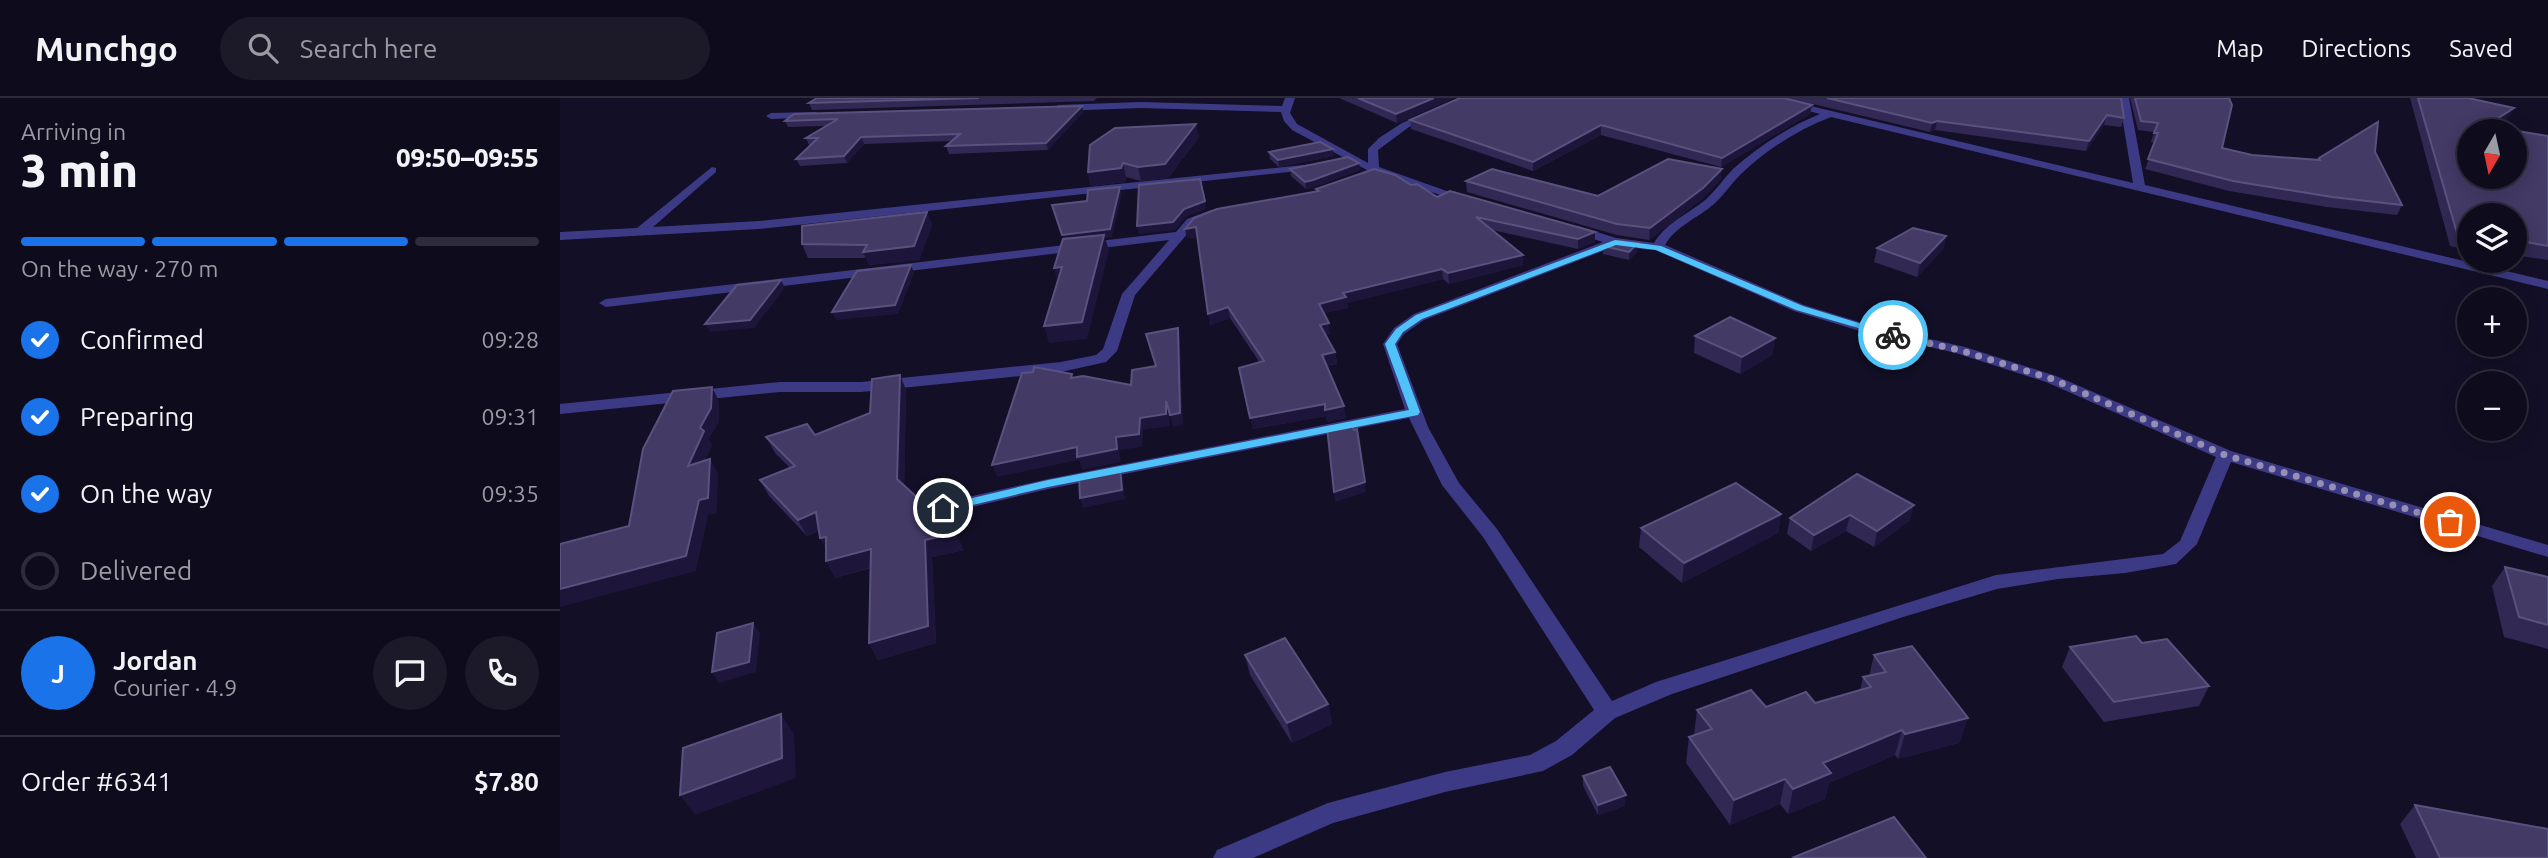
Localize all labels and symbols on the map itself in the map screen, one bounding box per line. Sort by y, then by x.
north arrow [2457,119,2527,189]
courier [1858,300,1928,370]
pin [913,478,973,538]
pin [2420,492,2480,552]

